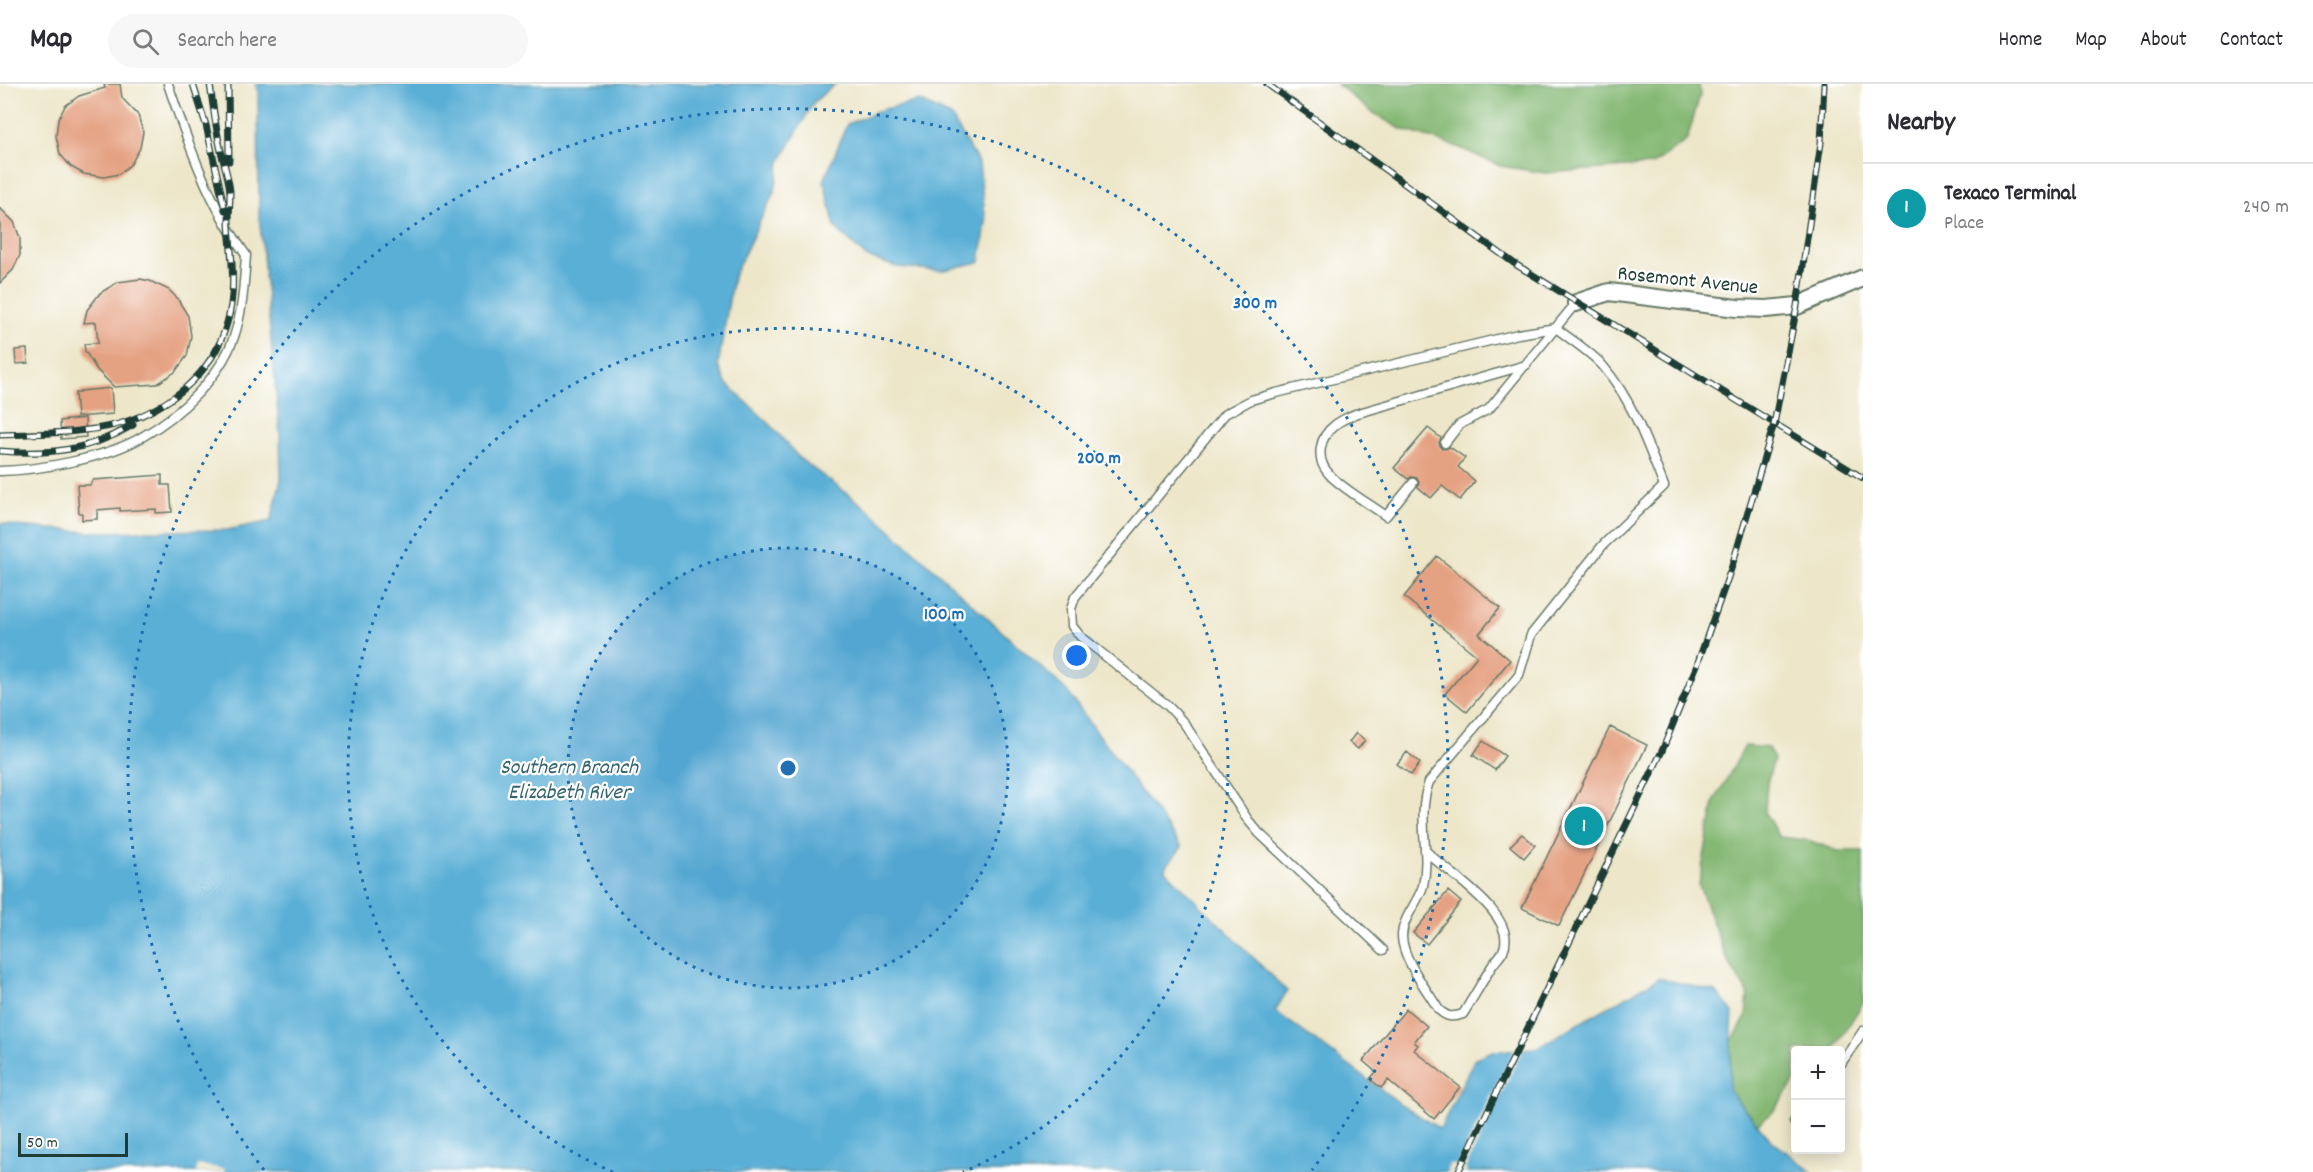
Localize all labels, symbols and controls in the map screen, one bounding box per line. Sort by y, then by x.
search box [108,14,528,68]
text: Map [30,21,72,61]
icon: search [129,25,162,58]
text: Search here [177,26,277,57]
text: Home [1998,26,2042,56]
text: Map [2075,26,2107,56]
text: About [2140,26,2187,56]
text: Contact [2220,26,2283,56]
text: Nearby [1887,105,1955,142]
text: Texaco Terminal [1944,179,2076,210]
text: 1 [1904,194,1909,222]
text: 240 m [2243,194,2289,222]
text: Place [1944,210,1984,238]
street label: Rosemont Avenue [1616,260,1759,304]
text: 300 m [1233,292,1277,317]
text: 200 m [1077,447,1121,472]
text: 100 m [924,603,964,628]
your location [1062,641,1091,670]
water label: Southern Branch Elizabeth River [500,753,639,809]
centre of rings [778,758,798,778]
pin: 1 [1564,804,1604,848]
map controls [1791,1046,1845,1154]
button: + [1791,1046,1845,1100]
button: − [1791,1100,1845,1154]
scale bar [18,1130,128,1158]
text: 50 m [27,1132,58,1155]

